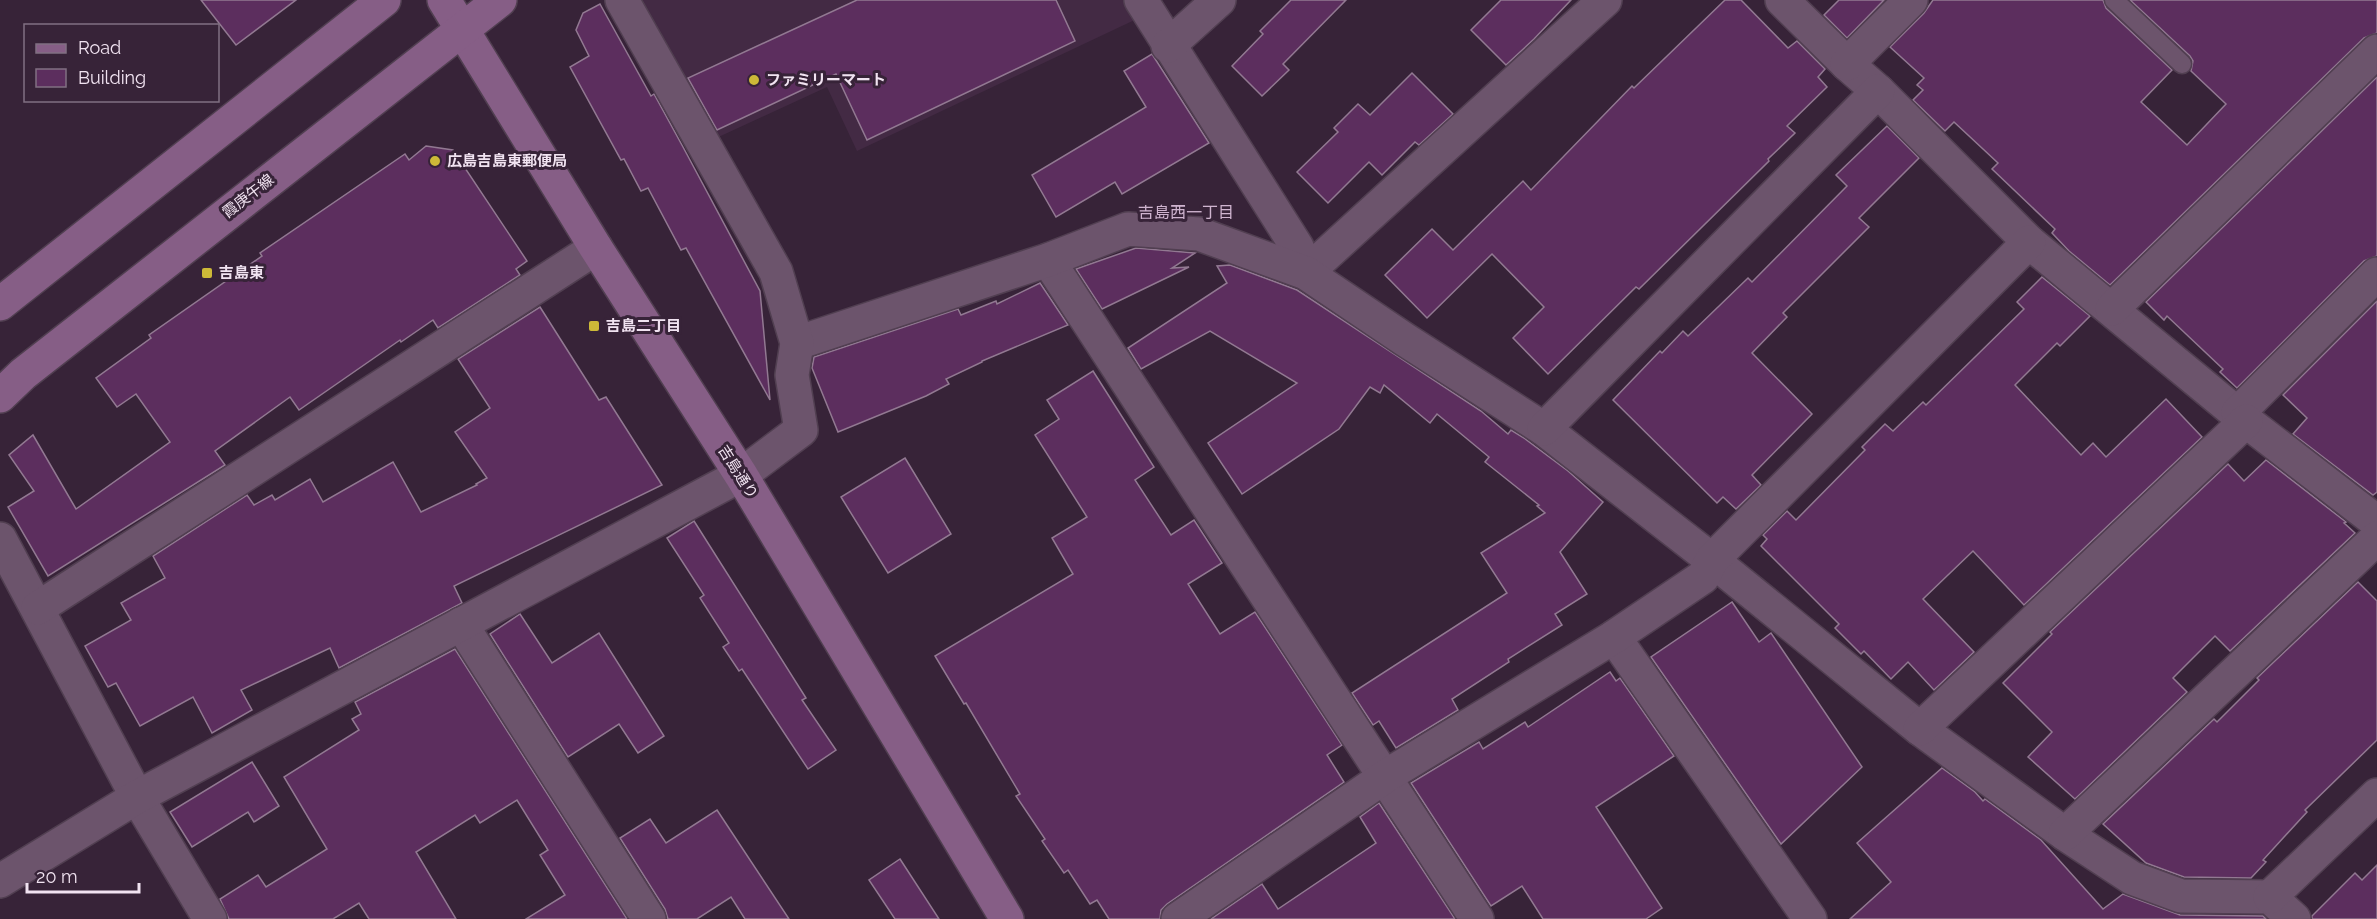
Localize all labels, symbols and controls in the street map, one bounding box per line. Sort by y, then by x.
legend [24,24,219,102]
text: Road [78,37,121,58]
text: Building [78,67,146,88]
place label: ファミリーマート [766,71,886,89]
marker: ファミリーマート [747,73,761,87]
place label: 広島吉島東郵便局 [447,152,567,170]
marker: 広島吉島東郵便局 [428,154,442,168]
street label: 霞庚午線 [219,170,277,222]
district label: 吉島西一丁目 [1138,203,1234,222]
place label: 吉島東 [219,264,264,282]
marker: 吉島東 [200,266,214,280]
place label: 吉島二丁目 [606,317,681,335]
marker: 吉島二丁目 [587,319,601,333]
street label: 吉島通り [714,442,762,502]
scale bar [27,856,140,894]
text: 20 m [36,866,78,887]

